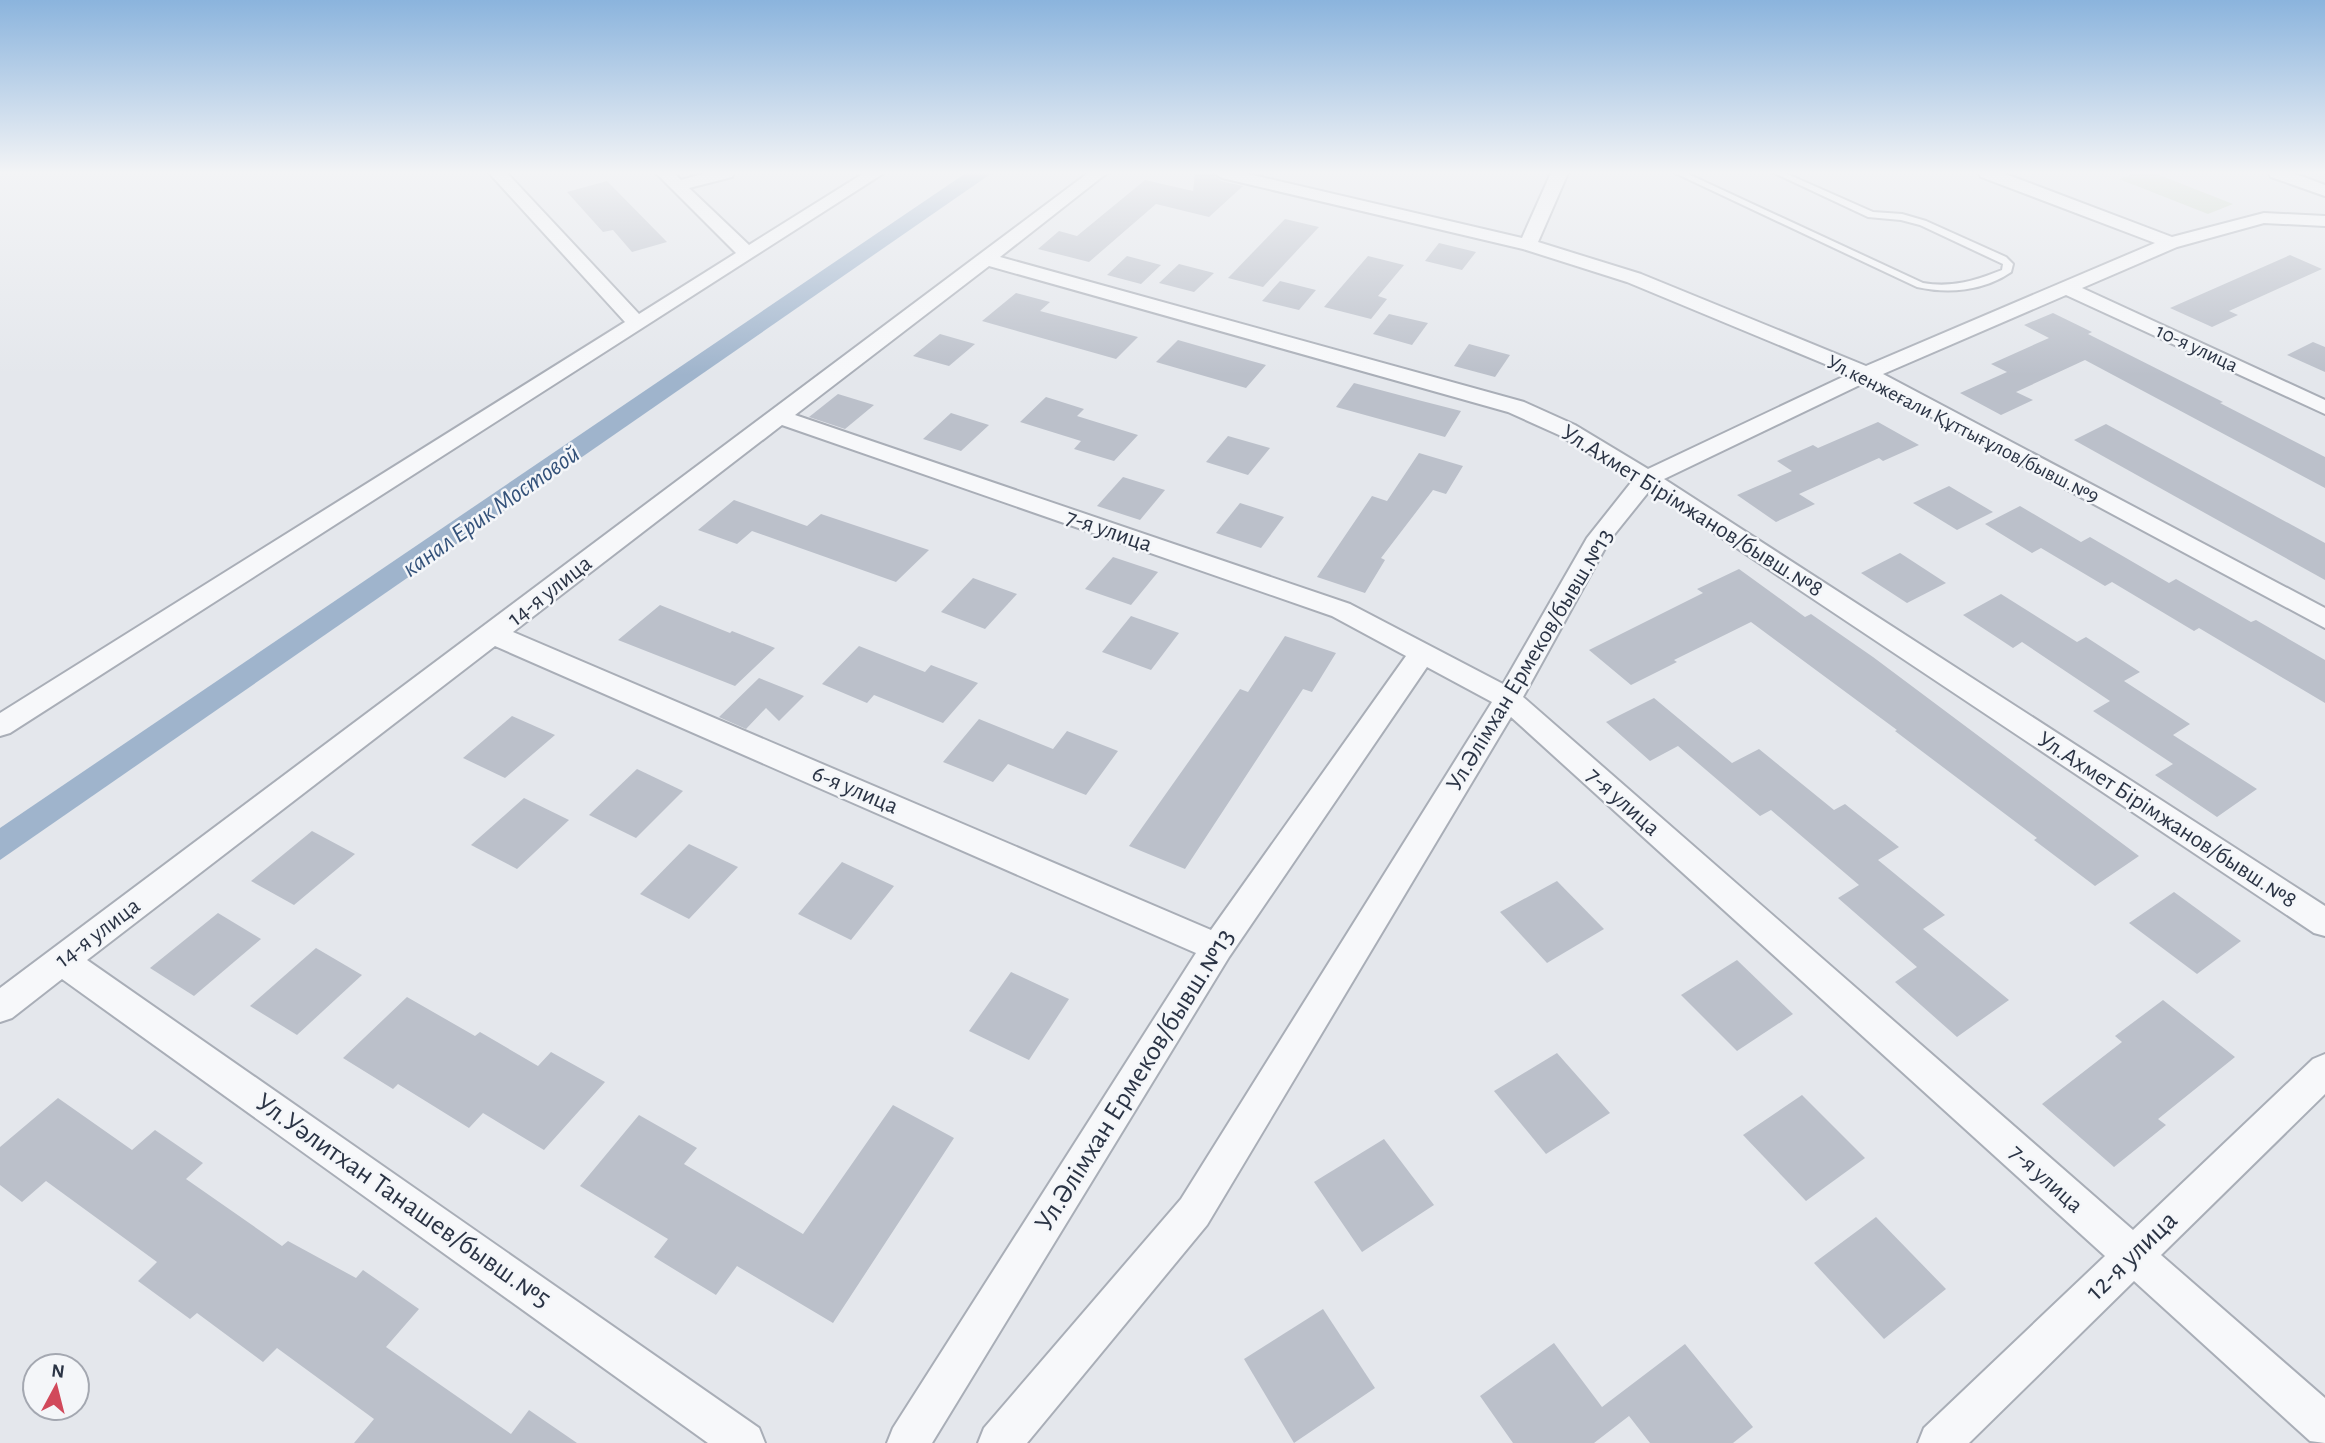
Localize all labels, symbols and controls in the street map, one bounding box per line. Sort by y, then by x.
street label: 10-я улица [2153,320,2242,376]
street label: Ул.кенжеғали Құттығұлов/бывш.№9 [1823,351,2103,507]
street label: Ул.Ахмет Бірімжанов/бывш.№8 [1557,420,1827,602]
water label: канал Ерик Мостовой [398,440,584,582]
street label: 7-я улица [1063,505,1155,557]
street label: Ул.Әлімхан Ермеков/бывш.№13 [1442,525,1618,795]
street label: 14-я улица [504,551,597,631]
street label: Ул.Ахмет Бірімжанов/бывш.№8 [2033,727,2301,913]
street label: 6-я улица [809,761,901,819]
street label: 7-я улица [1582,763,1664,841]
street label: 14-я улица [51,894,145,972]
street label: Ул.Әлімхан Ермеков/бывш.№13 [1030,924,1240,1236]
street label: Ул.Уәлитхан Танашев/бывш.№5 [250,1088,556,1314]
street label: 7-я улица [2005,1140,2087,1218]
street label: 12-я улица [2081,1206,2183,1306]
north arrow [21,1352,91,1422]
text: N [50,1361,66,1382]

